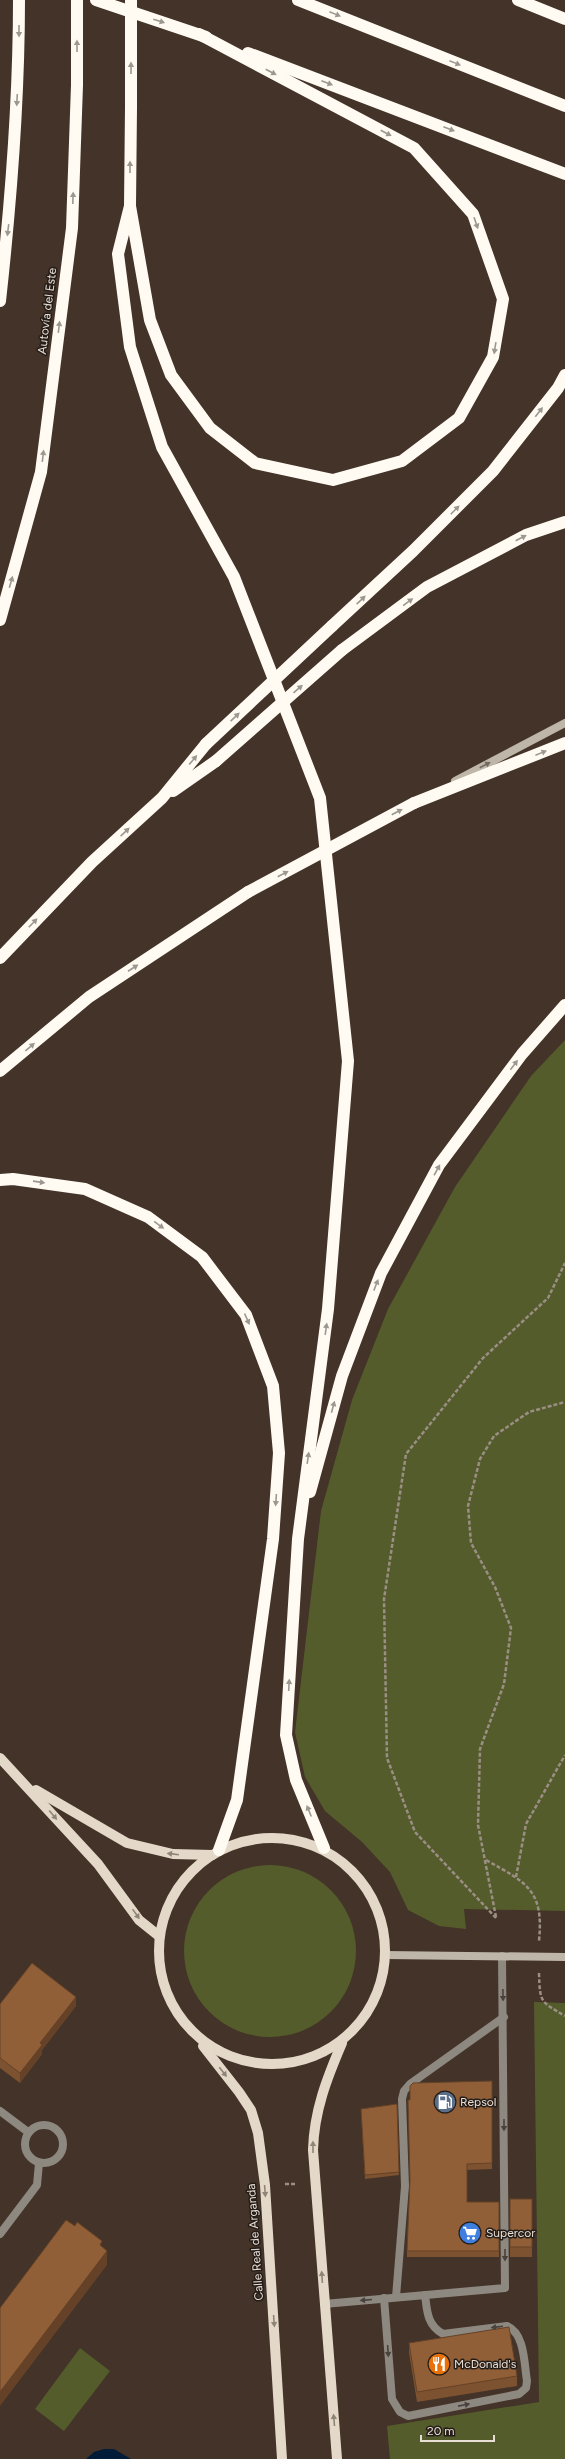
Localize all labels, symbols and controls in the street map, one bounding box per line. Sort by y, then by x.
one-way arrow [329,12,341,18]
one-way arrow [154,18,166,24]
one-way arrow [16,25,22,38]
one-way arrow [74,39,80,52]
one-way arrow [450,60,462,66]
one-way arrow [128,61,134,74]
one-way arrow [265,69,277,76]
one-way arrow [322,81,334,87]
one-way arrow [13,94,20,106]
one-way arrow [443,127,455,133]
one-way arrow [380,130,392,136]
one-way arrow [127,161,134,173]
one-way arrow [70,191,76,204]
one-way arrow [473,218,479,230]
one-way arrow [5,224,11,236]
street label: Autovía del Este [35,266,59,355]
one-way arrow [56,321,63,333]
one-way arrow [492,342,498,354]
one-way arrow [535,406,544,417]
one-way arrow [40,450,46,462]
one-way arrow [450,505,459,515]
one-way arrow [515,535,527,542]
one-way arrow [8,576,14,588]
one-way arrow [356,595,366,605]
one-way arrow [402,598,413,606]
one-way arrow [293,684,303,693]
one-way arrow [230,713,240,722]
one-way arrow [535,749,547,755]
one-way arrow [188,755,197,766]
one-way arrow [479,762,491,769]
one-way arrow [391,809,403,816]
one-way arrow [120,827,131,836]
one-way arrow [277,871,289,877]
one-way arrow [28,918,38,928]
one-way arrow [128,964,139,972]
one-way arrow [25,1042,35,1051]
one-way arrow [509,1060,517,1070]
one-way arrow [433,1164,440,1176]
one-way arrow [33,1179,45,1185]
one-way arrow [154,1221,165,1229]
one-way arrow [374,1278,380,1290]
one-way arrow [244,1313,250,1325]
one-way arrow [322,1323,329,1335]
one-way arrow [330,1401,336,1413]
one-way arrow [305,1452,312,1464]
one-way arrow [272,1494,279,1506]
one-way arrow [286,1679,293,1691]
one-way arrow [306,1806,312,1817]
one-way arrow [48,1809,57,1820]
one-way arrow [167,1851,179,1857]
one-way arrow [132,1909,140,1920]
one-way arrow [500,1989,506,2002]
one-way arrow [219,2066,228,2077]
fuel station icon: Repsol [432,2089,458,2115]
place label: Repsol [460,2095,496,2109]
one-way arrow [501,2119,507,2132]
one-way arrow [310,2140,316,2153]
street label: Calle Real de Arganda [244,2183,266,2301]
one-way arrow [262,2185,269,2197]
supermarket icon: Supercor [457,2220,483,2246]
place label: Supercor [486,2226,535,2240]
one-way arrow [502,2249,508,2262]
one-way arrow [319,2271,326,2283]
one-way arrow [360,2297,372,2303]
one-way arrow [270,2315,277,2327]
one-way arrow [491,2324,503,2331]
one-way arrow [384,2345,391,2357]
restaurant icon: McDonald's [426,2351,452,2377]
place label: McDonald's [454,2357,517,2371]
one-way arrow [458,2401,471,2407]
one-way arrow [330,2414,337,2426]
scale bar [421,2417,494,2443]
text: 20 m [427,2424,455,2438]

